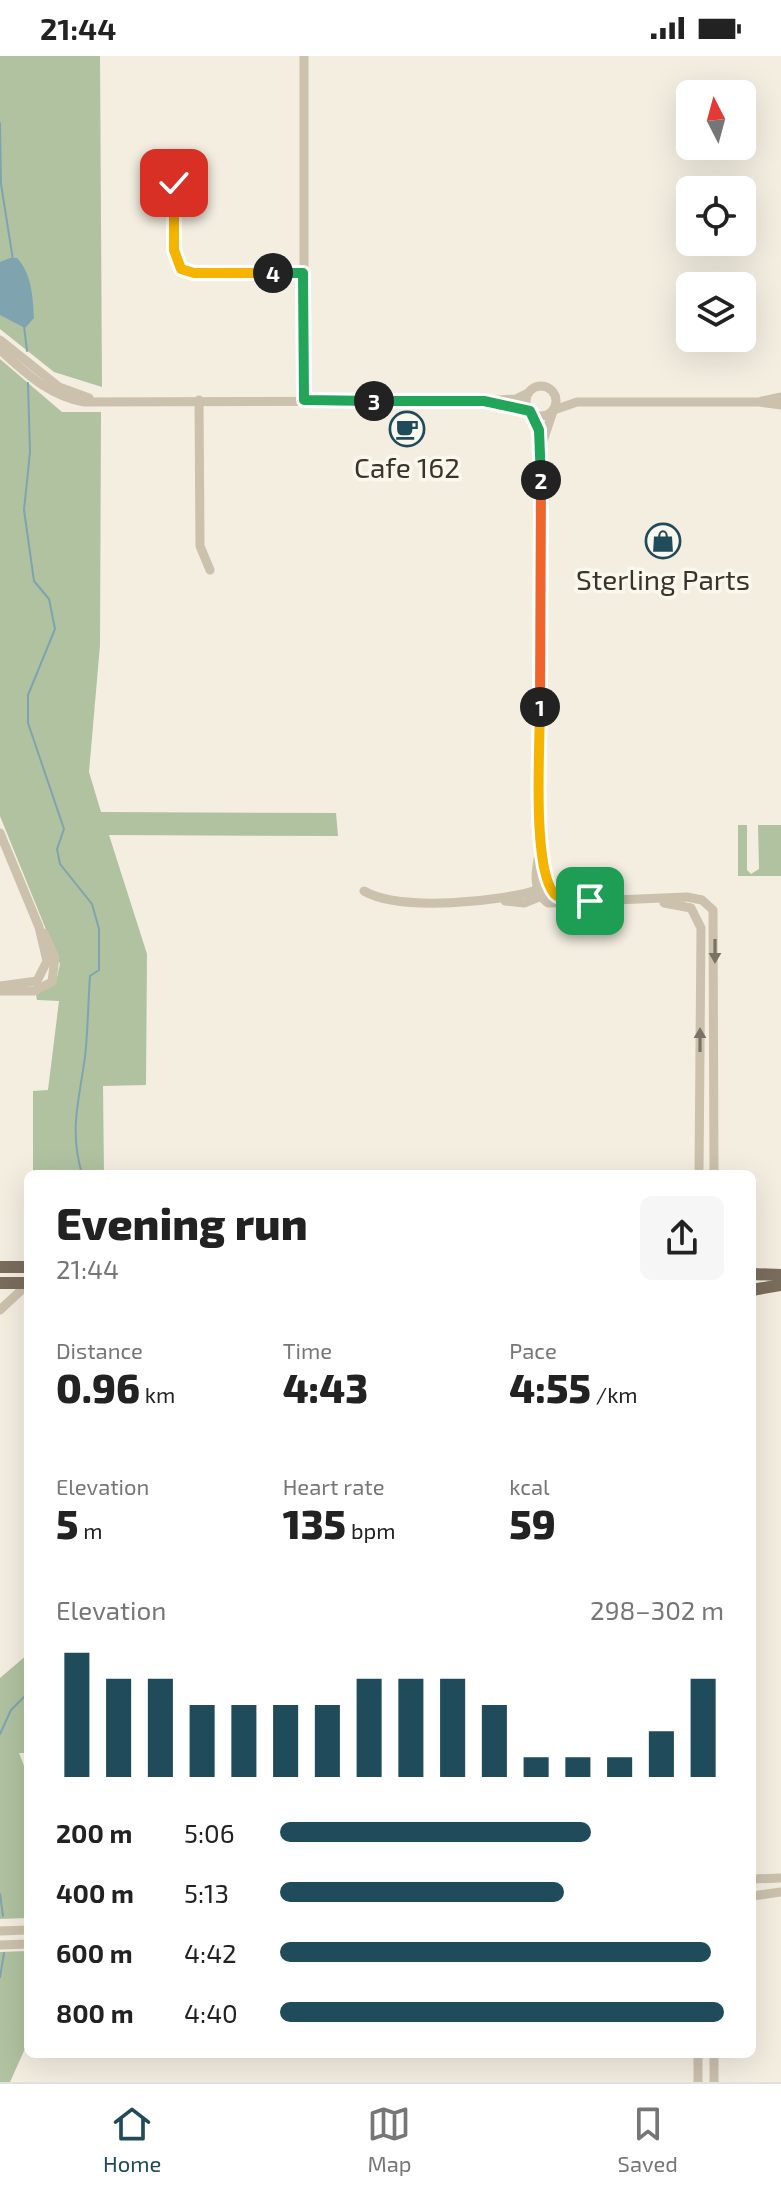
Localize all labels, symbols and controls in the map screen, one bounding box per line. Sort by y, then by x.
text: 21:44 [40,10,116,46]
north arrow [676,80,756,160]
map controls [676,80,756,352]
pin [140,149,208,217]
icon: check [152,161,196,205]
button: locate [676,176,756,256]
pin: 4 [253,253,293,293]
text: 4 [266,260,280,286]
button: layers [676,272,756,352]
pin: 3 [354,381,394,421]
text: 3 [368,388,380,414]
cafe icon: Cafe 162 [388,410,426,448]
place label: Cafe 162 [354,450,460,484]
pin: 2 [521,460,561,500]
text: 2 [535,467,547,493]
shop icon: Sterling Parts [644,522,682,560]
place label: Sterling Parts [576,562,750,596]
pin: 1 [520,687,560,727]
text: 1 [535,694,545,720]
pin [556,867,624,935]
icon: arrive [568,879,612,923]
one-way arrow [709,939,721,964]
one-way arrow [694,1027,706,1052]
text: Evening run [56,1196,308,1249]
button: share [640,1196,724,1280]
text: 21:44 [56,1253,119,1284]
text: Distance [56,1337,143,1363]
text: Time [283,1337,332,1363]
text: Pace [509,1337,557,1363]
text: 0.96 [56,1363,140,1411]
text: 4:43 [283,1363,368,1411]
text: 4:55 [509,1363,591,1411]
text: km [140,1381,175,1407]
text: /km [591,1381,638,1407]
text: Elevation [56,1473,149,1499]
text: Heart rate [283,1473,384,1499]
text: kcal [509,1473,550,1499]
text: 5 [56,1499,78,1547]
text: 135 [283,1499,346,1547]
text: 59 [509,1499,556,1547]
text: m [78,1517,103,1543]
text: bpm [346,1517,396,1543]
text: Elevation [56,1594,166,1625]
text: 298–302 m [590,1594,724,1625]
text: 200 m [56,1817,132,1848]
text: 5:06 [184,1817,235,1848]
text: 400 m [56,1877,134,1908]
text: 5:13 [184,1877,229,1908]
text: 600 m [56,1937,133,1968]
text: 4:42 [184,1937,237,1968]
text: 800 m [56,1997,134,2028]
text: 4:40 [184,1997,238,2028]
tab: Home [103,2102,161,2176]
tab: Map [367,2102,412,2176]
tab: Saved [618,2102,678,2176]

